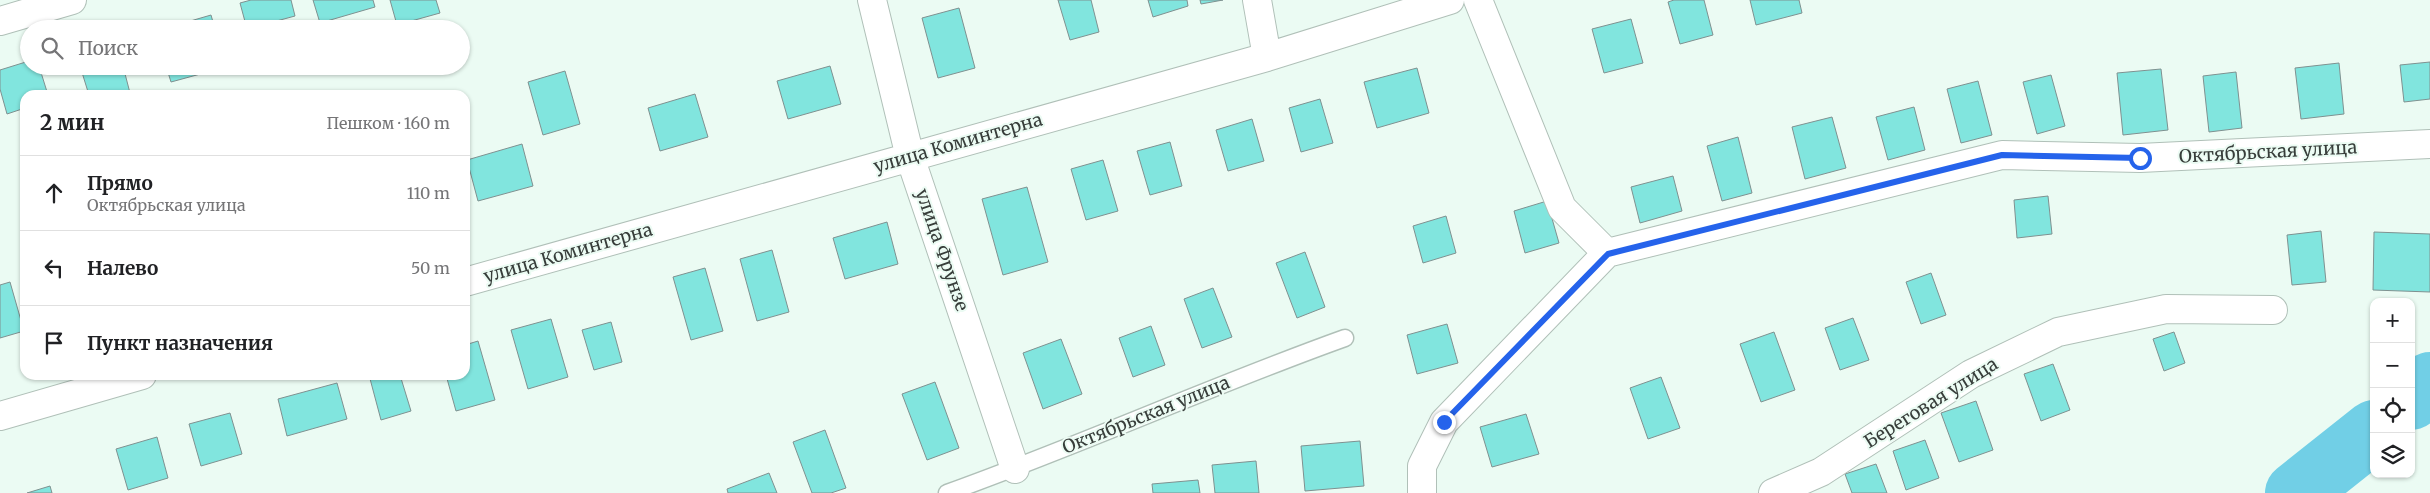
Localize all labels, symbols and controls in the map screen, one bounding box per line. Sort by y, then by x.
search box [20,20,470,75]
icon: search [38,34,66,62]
text: Поиск [78,36,138,60]
street label: улица Коминтерна [871,107,1045,178]
text: 2 мин [40,109,104,136]
text: Пешком · 160 m [327,113,450,133]
street label: Октябрьская улица [2178,135,2358,168]
route start [2129,147,2152,170]
text: Прямо [87,171,153,195]
icon: ahead [40,179,68,207]
text: 110 m [407,183,450,203]
street label: улица Фрунзе [911,186,974,314]
text: Октябрьская улица [87,195,246,215]
street label: улица Коминтерна [481,217,655,288]
icon: left [40,254,68,282]
text: Налево [87,256,158,280]
text: 50 m [411,258,450,278]
map controls [2370,298,2415,478]
button: + [2370,298,2415,343]
icon: arrive [40,329,68,357]
text: Пункт назначения [87,331,273,355]
button: − [2370,343,2415,388]
street label: Береговая улица [1860,352,2002,453]
street label: Октябрьская улица [1059,370,1233,459]
button: locate [2370,388,2415,433]
route end [1433,411,1456,434]
button: layers [2370,433,2415,478]

